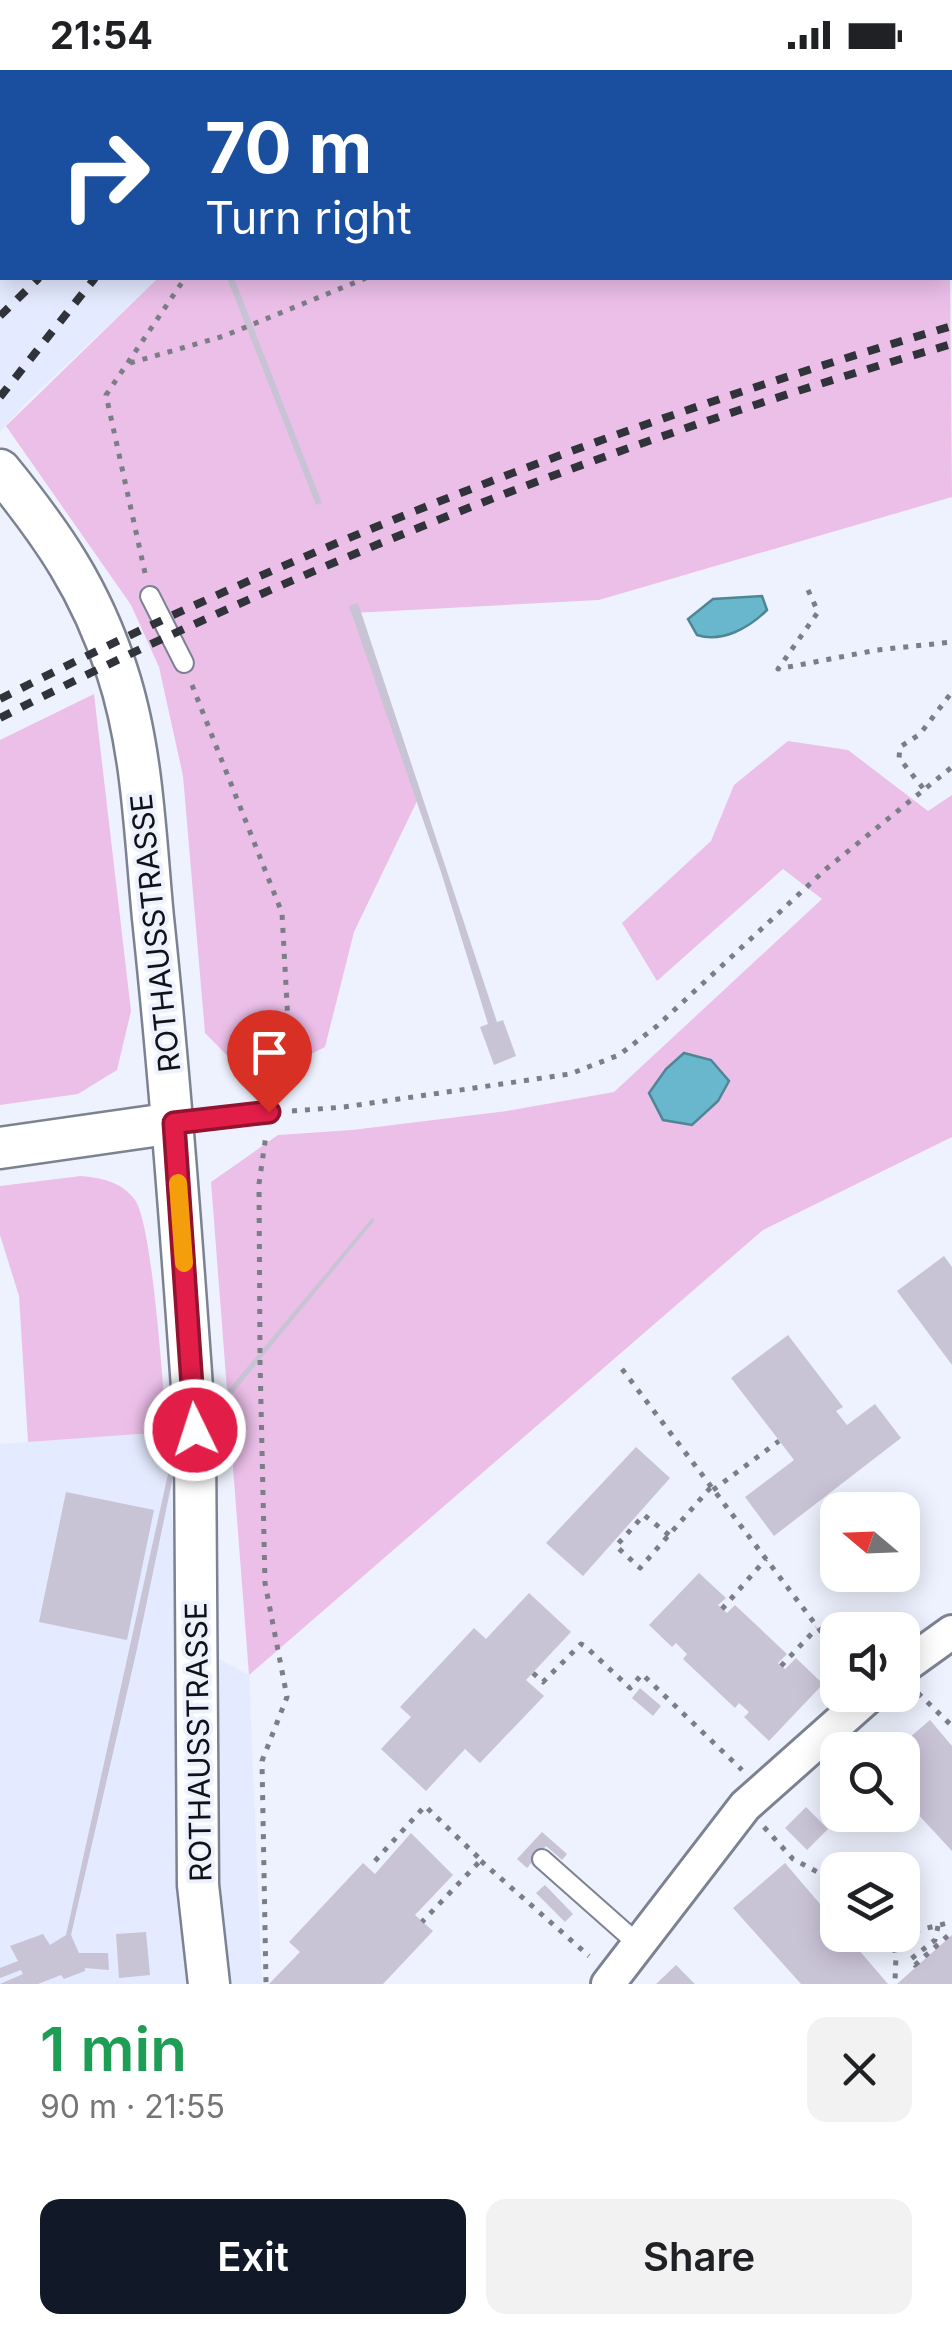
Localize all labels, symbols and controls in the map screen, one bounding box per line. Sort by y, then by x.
text: 21:54 [50,12,153,58]
text: 70 m [205,105,372,190]
icon: right [40,110,170,240]
text: Turn right [205,190,412,245]
street label: ROTHAUSSTRASSE [122,792,188,1074]
pin [227,1010,312,1113]
icon: arrive [242,1025,297,1080]
position arrow [143,1378,247,1482]
north arrow [820,1492,920,1592]
map controls [820,1492,920,1952]
street label: ROTHAUSSTRASSE [178,1602,218,1882]
button: sound [820,1612,920,1712]
button: search [820,1732,920,1832]
button: layers [820,1852,920,1952]
text: 1 min [40,2013,187,2085]
button: close [807,2017,912,2122]
text: 90 m · 21:55 [40,2087,225,2126]
button: Exit [40,2199,466,2314]
button: Share [486,2199,912,2314]

